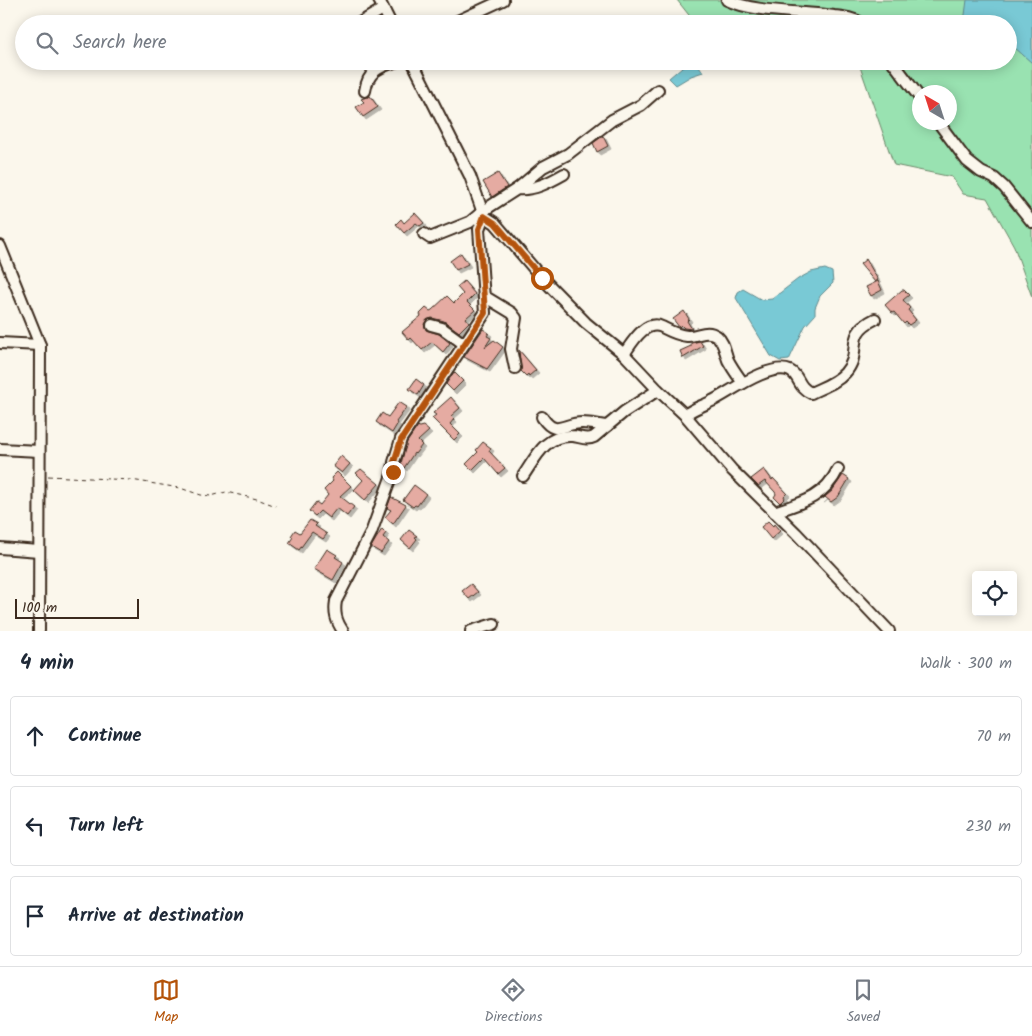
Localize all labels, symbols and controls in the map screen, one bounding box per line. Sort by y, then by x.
search box [15,15,1017,70]
text: Search here [73,28,167,58]
icon: search [33,29,61,57]
north arrow [912,85,957,130]
route start [531,267,554,290]
route end [382,461,405,484]
map controls [972,571,1017,616]
button: locate [972,571,1017,616]
scale bar [15,596,139,619]
text: 100 m [22,597,57,619]
text: 4 min [20,647,74,680]
text: Walk · 300 m [920,651,1012,676]
text: Continue [68,721,141,751]
icon: ahead [21,722,49,750]
text: 70 m [976,724,1011,749]
text: Turn left [68,811,143,841]
icon: left [21,812,49,840]
text: 230 m [965,814,1011,839]
text: Arrive at destination [68,901,244,931]
icon: arrive [21,902,49,930]
tab: Map [152,976,180,1028]
tab: Directions [484,976,542,1028]
tab: Saved [847,976,880,1028]

